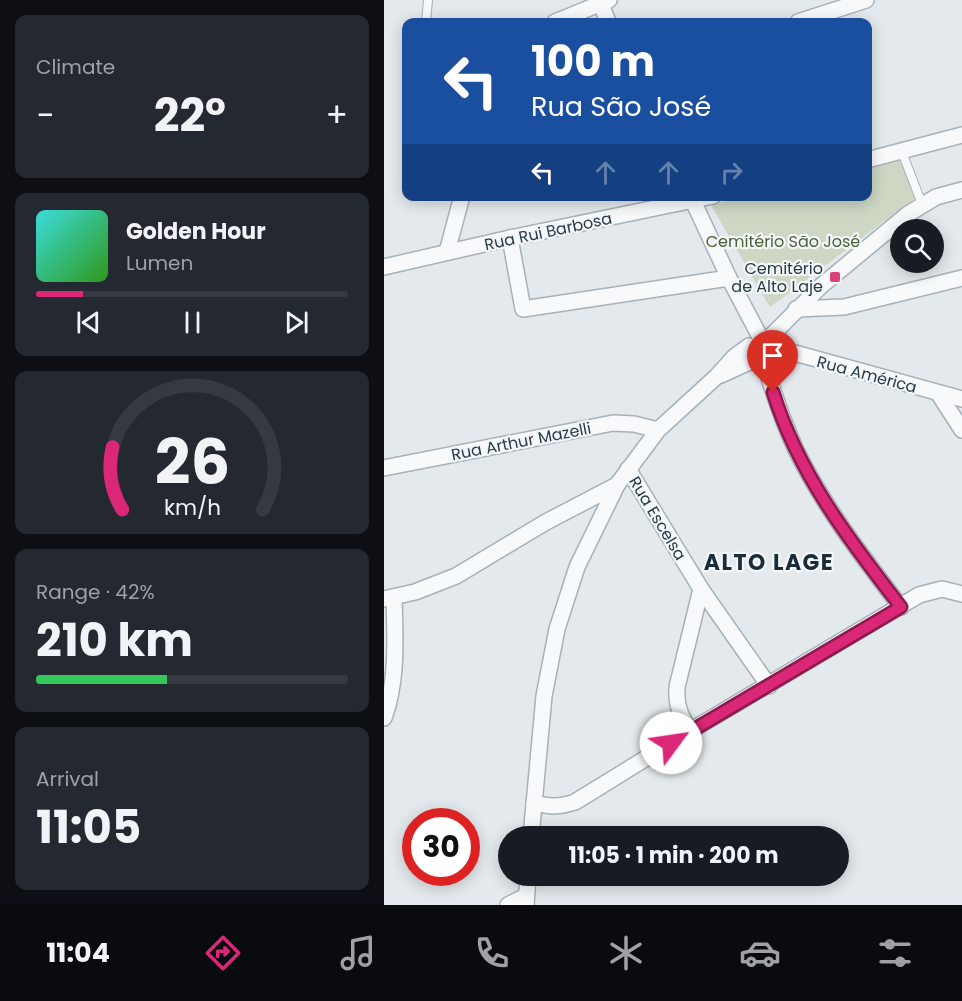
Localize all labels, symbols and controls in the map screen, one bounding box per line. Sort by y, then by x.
text: 100 m [531,32,655,91]
icon: left [432,42,510,120]
text: Climate [36,53,115,81]
text: 22° [154,84,226,147]
text: Rua São José [531,88,711,125]
text: − [36,92,54,139]
text: + [325,92,348,139]
icon: left [526,156,559,189]
icon: ahead [589,156,622,189]
icon: ahead [652,156,685,189]
icon: right [715,156,748,189]
street label: Rua Rui Barbosa [482,207,614,256]
text: Golden Hour [126,216,266,247]
map controls [890,219,944,273]
button: search [890,219,944,273]
park label: Cemitério São José [706,230,860,253]
text: Lumen [126,249,193,277]
place label: Cemitério de Alto Laje [731,257,823,298]
marker: Cemitério de Alto Laje [828,270,842,284]
icon: previous [72,306,105,339]
icon: pause [176,306,209,339]
icon: next [280,306,313,339]
pin [747,330,798,392]
icon: arrive [756,339,789,372]
street label: Rua América [814,350,919,399]
street label: Rua Arthur Mazelli [449,417,593,466]
text: 26 [154,418,230,506]
street label: Rua Escelsa [623,472,692,565]
text: km/h [163,492,221,523]
district label: ALTO LAGE [704,547,834,578]
text: Range · 42% [36,578,155,606]
text: 210 km [36,609,193,672]
position arrow [639,711,703,775]
text: Arrival [36,765,99,793]
text: 11:05 [36,796,141,859]
speed limit sign: 30 [402,808,480,886]
text: 11:05 · 1 min · 200 m [568,840,779,871]
icon: directions [202,932,244,974]
icon: music [337,932,379,974]
icon: phone [471,932,513,974]
icon: climate [605,932,647,974]
icon: car [739,932,781,974]
icon: filters [874,932,916,974]
text: 11:04 [46,934,110,971]

